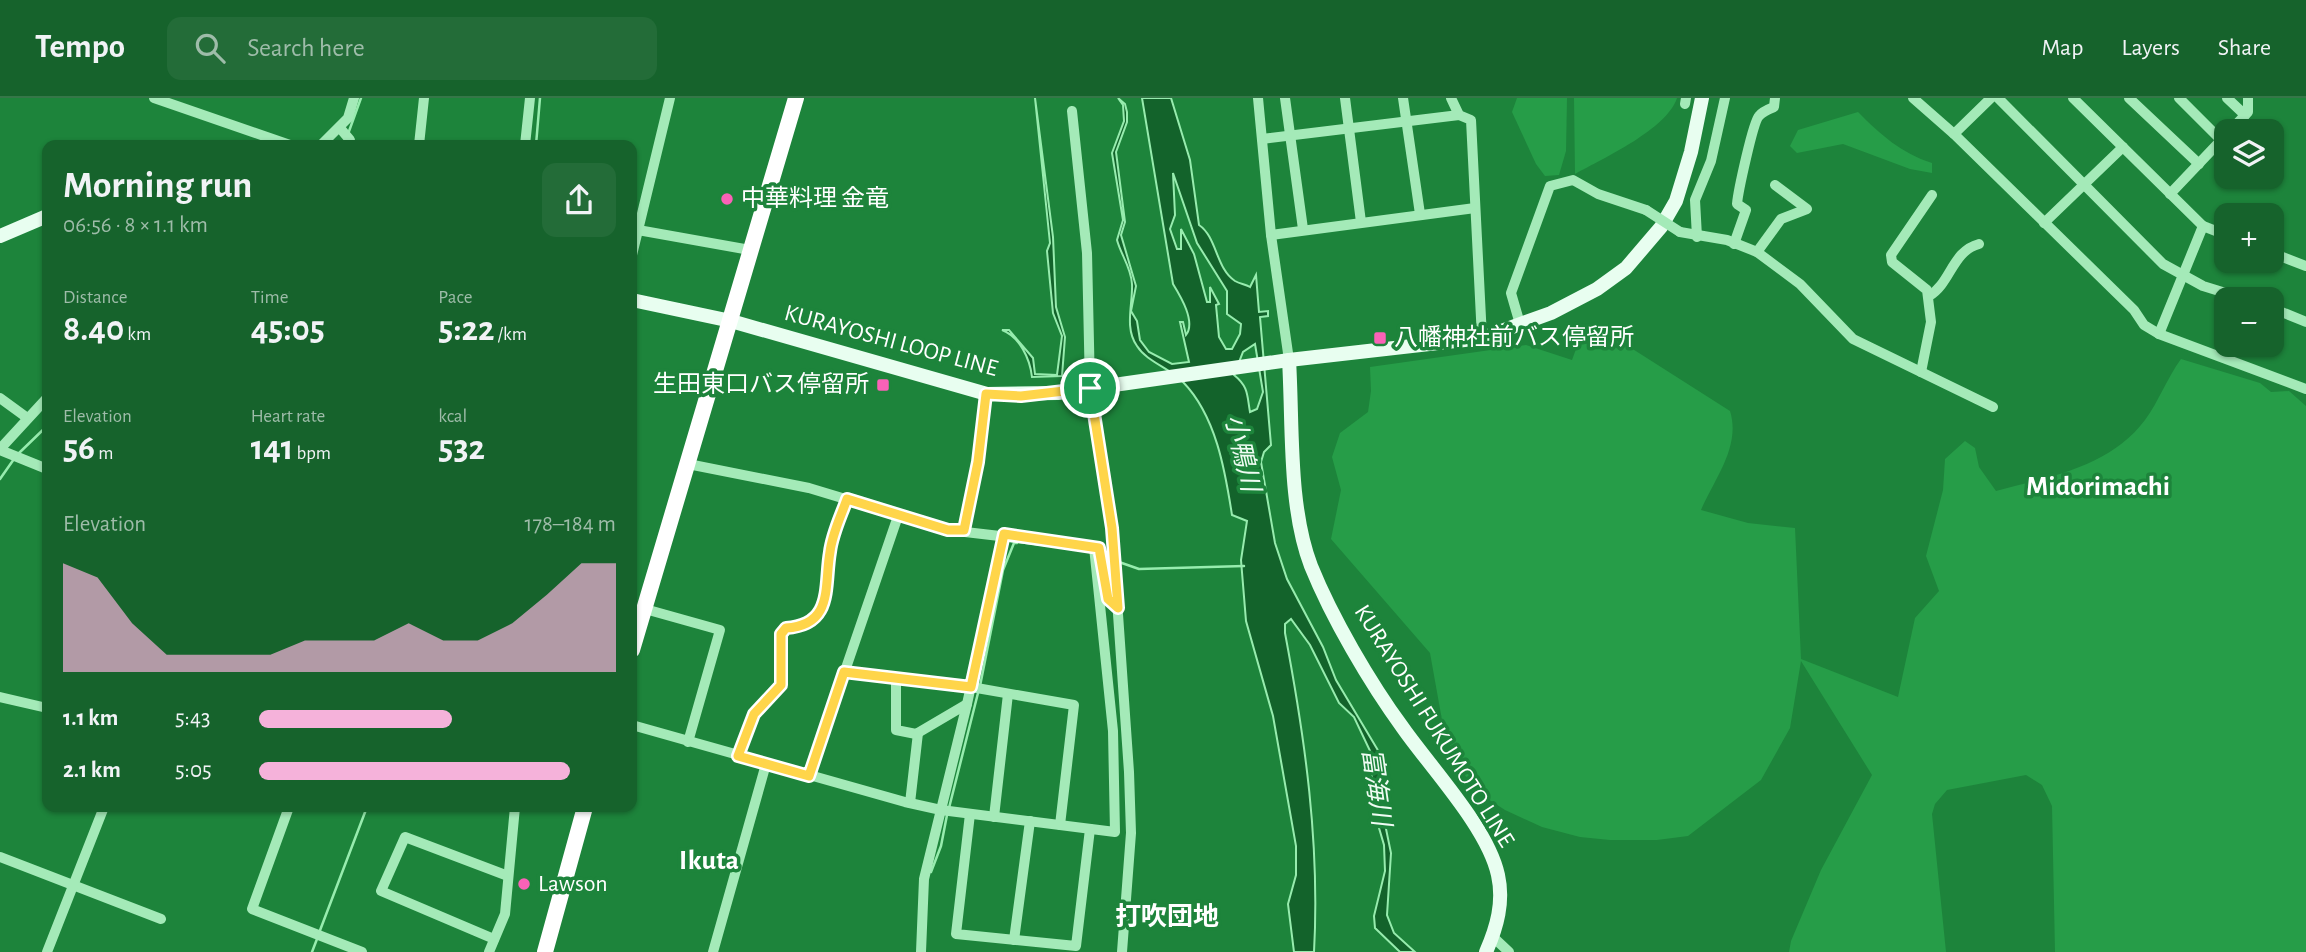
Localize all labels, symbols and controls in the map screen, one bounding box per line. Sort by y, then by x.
search box [167,17,657,80]
icon: search [191,29,229,67]
text: Tempo [35,31,125,64]
text: Search here [247,35,365,61]
text: Map [2041,36,2083,60]
text: Layers [2121,36,2180,60]
text: Share [2218,36,2271,60]
map controls [2214,119,2284,357]
button: layers [2214,119,2284,189]
button: share [542,163,616,237]
text: Morning run [63,167,252,205]
place label: 中華料理 金竜 [741,185,889,211]
marker: 中華料理 金竜 [719,191,735,207]
button: + [2214,203,2284,273]
text: 06:56 · 8 × 1.1 km [63,214,208,237]
button: − [2214,287,2284,357]
text: Distance [63,288,127,307]
text: Time [251,288,289,307]
text: Pace [438,288,473,307]
street label: KURAYOSHI LOOP LINE [782,301,1001,381]
text: 8.40 [63,312,124,347]
text: 45:05 [251,312,325,347]
text: 5:22 [438,312,494,347]
place label: 八幡神社前バス停留所 [1394,324,1634,350]
text: km [124,325,151,344]
text: /km [494,325,527,344]
marker: 八幡神社前バス停留所 [1372,330,1388,346]
pin [1060,358,1120,418]
icon: arrive [1071,369,1109,407]
place label: 生田東口バス停留所 [653,371,869,397]
marker: 生田東口バス停留所 [875,377,891,393]
text: Elevation [63,407,132,426]
text: Heart rate [251,407,325,426]
text: kcal [438,407,467,426]
water label: 小鴨川 [1221,412,1265,497]
text: 56 [63,431,95,466]
text: 141 [251,431,293,466]
text: 532 [438,431,485,466]
text: m [95,444,113,463]
text: bpm [293,444,331,463]
district label: Midorimachi [2026,473,2170,501]
text: Elevation [63,513,146,536]
text: 178–184 m [525,513,616,536]
street label: KURAYOSHI FUKUMOTO LINE [1349,601,1519,852]
text: 1.1 km [63,707,118,730]
text: 5:43 [175,707,210,730]
water label: 富海川 [1358,746,1396,830]
text: 2.1 km [63,759,121,782]
text: 5:05 [175,759,212,782]
district label: Ikuta [679,847,739,875]
place label: Lawson [538,872,608,896]
marker: Lawson [516,876,532,892]
district label: 打吹団地 [1115,902,1219,930]

